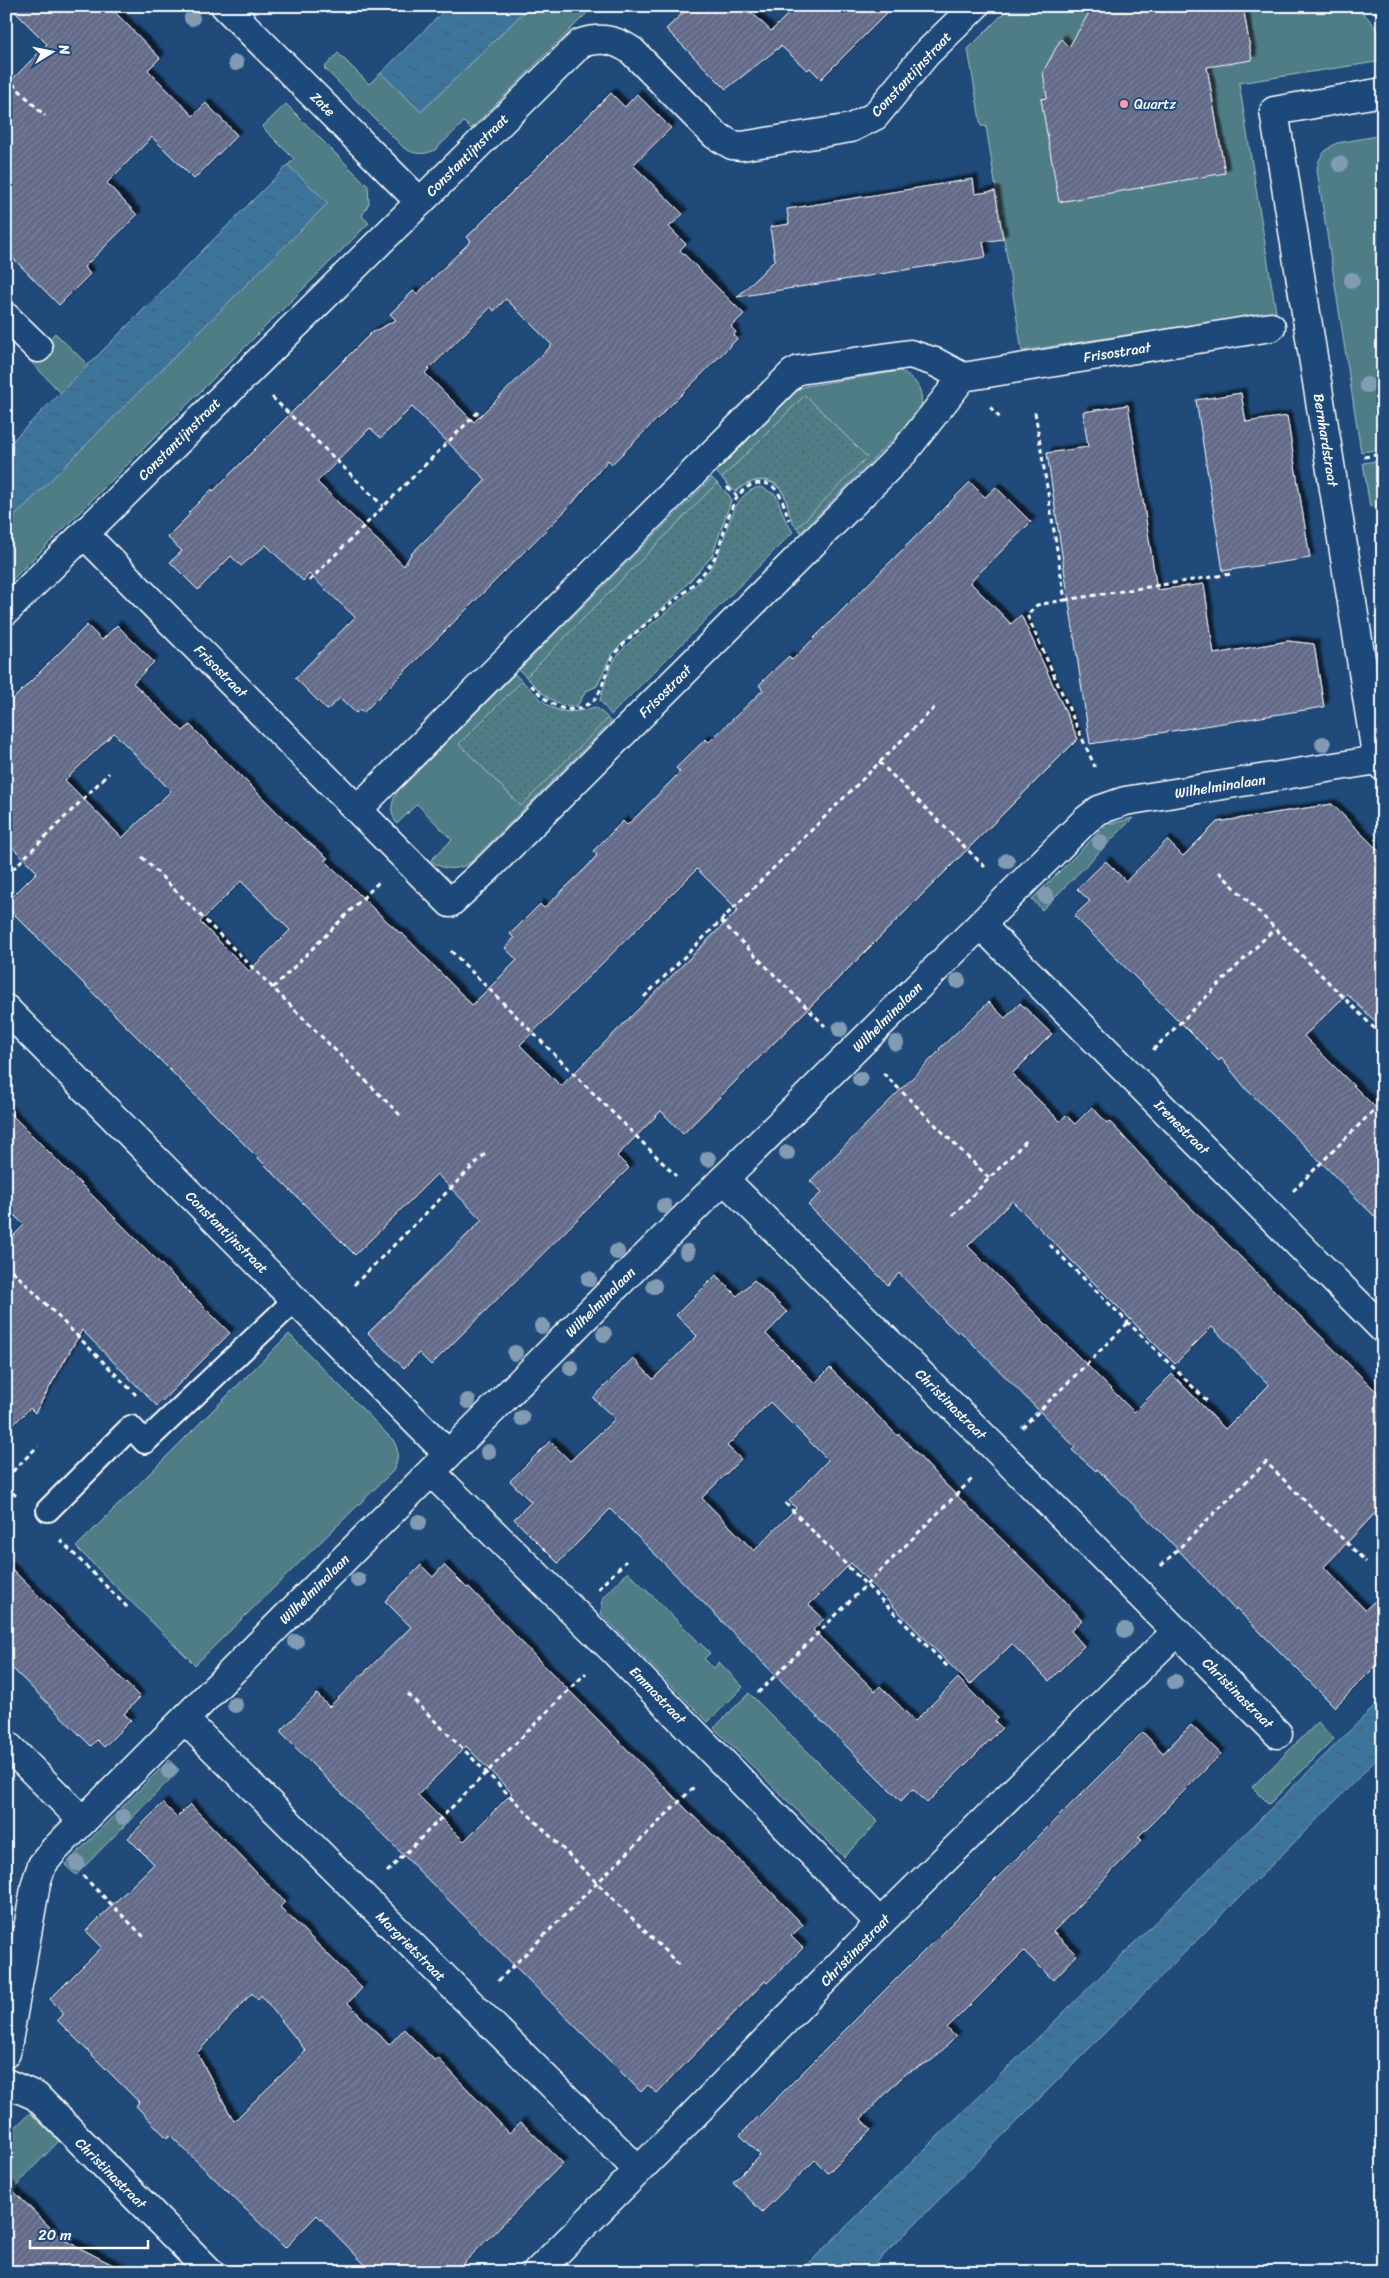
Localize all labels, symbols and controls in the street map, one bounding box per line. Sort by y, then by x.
street label: Constantijnstraat [865,26,958,123]
north arrow [28,28,78,78]
text: N [51,42,78,57]
street label: Zate [304,86,341,123]
place label: Quartz [1134,92,1176,117]
marker: Quartz [1118,98,1130,110]
street label: Constantijnstraat [420,108,515,203]
street label: Frisostraat [1081,335,1154,370]
street label: Constantijnstraat [132,392,227,487]
street label: Bernhardstraat [1306,392,1345,490]
street label: Frisostraat [188,638,255,705]
street label: Frisostraat [632,657,699,724]
street label: Wilhelminalaan [1173,767,1268,806]
street label: Wilhelminalaan [846,976,929,1059]
street label: Irenestraat [1147,1093,1216,1162]
street label: Constantijnstraat [179,1185,274,1280]
street label: Wilhelminalaan [559,1261,642,1344]
street label: Christinastraat [909,1363,993,1447]
street label: Wilhelminalaan [273,1548,356,1631]
street label: Christinastraat [1196,1652,1280,1736]
street label: Emmastraat [623,1660,693,1731]
street label: Margrietstraat [369,1905,452,1988]
street label: Christinastraat [814,1907,898,1993]
street label: Christinastraat [69,2132,153,2216]
scale bar [30,2218,148,2250]
text: 20 m [38,2222,72,2248]

